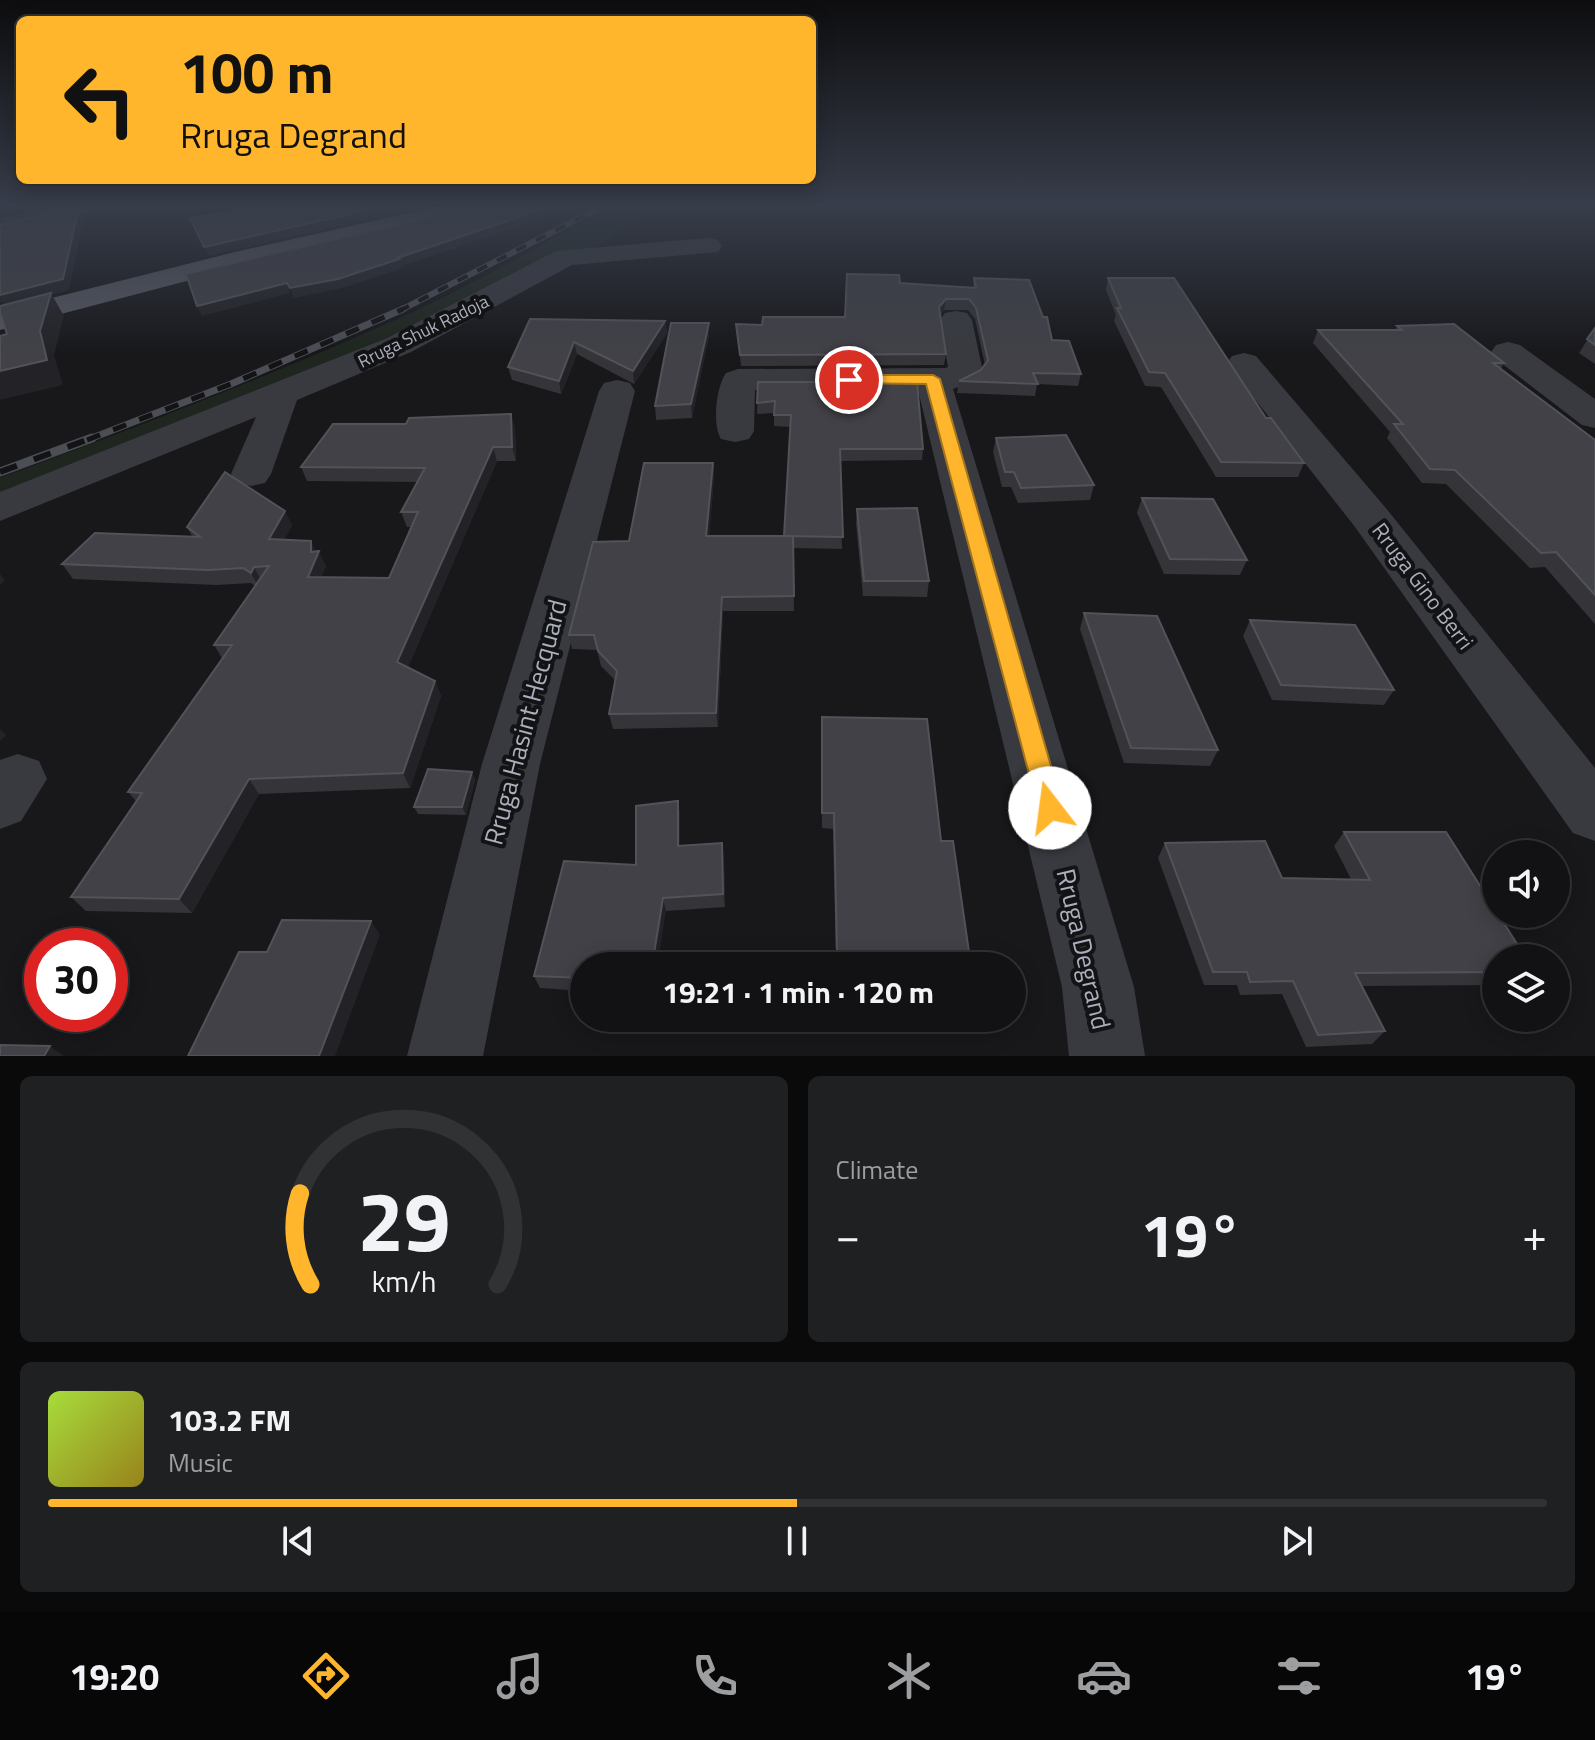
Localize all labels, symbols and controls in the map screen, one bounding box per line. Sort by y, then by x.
text: 100 m [180,30,333,115]
icon: left [48,48,152,152]
text: Rruga Degrand [180,107,407,162]
street label: Rruga Shuk Radoja [353,288,493,374]
pin [815,346,883,414]
icon: arrive [827,358,871,402]
street label: Rruga Gino Berri [1364,515,1482,657]
street label: Rruga Hasint Hecquard [473,595,577,849]
position arrow [1008,766,1092,850]
map controls [1482,840,1570,1032]
button: sound [1482,840,1570,928]
street label: Rruga Degrand [1047,865,1121,1033]
speed limit sign: 30 [24,928,128,1032]
button: layers [1482,944,1570,1032]
text: 19:21 · 1 min · 120 m [662,969,934,1015]
text: Climate [836,1150,918,1189]
text: 29 [357,1157,450,1283]
text: 19° [1141,1189,1242,1280]
text: − [836,1201,860,1268]
text: + [1522,1201,1547,1268]
text: km/h [371,1260,436,1303]
text: 103.2 FM [168,1397,291,1443]
text: Music [168,1443,233,1482]
icon: previous [276,1519,320,1563]
icon: pause [775,1519,819,1563]
icon: next [1275,1519,1319,1563]
icon: directions [298,1648,354,1704]
icon: music [492,1648,548,1704]
icon: phone [687,1648,743,1704]
icon: climate [881,1648,937,1704]
icon: car [1076,1648,1132,1704]
icon: filters [1271,1648,1327,1704]
text: 19:20 [69,1649,159,1704]
text: 19° [1465,1649,1526,1704]

